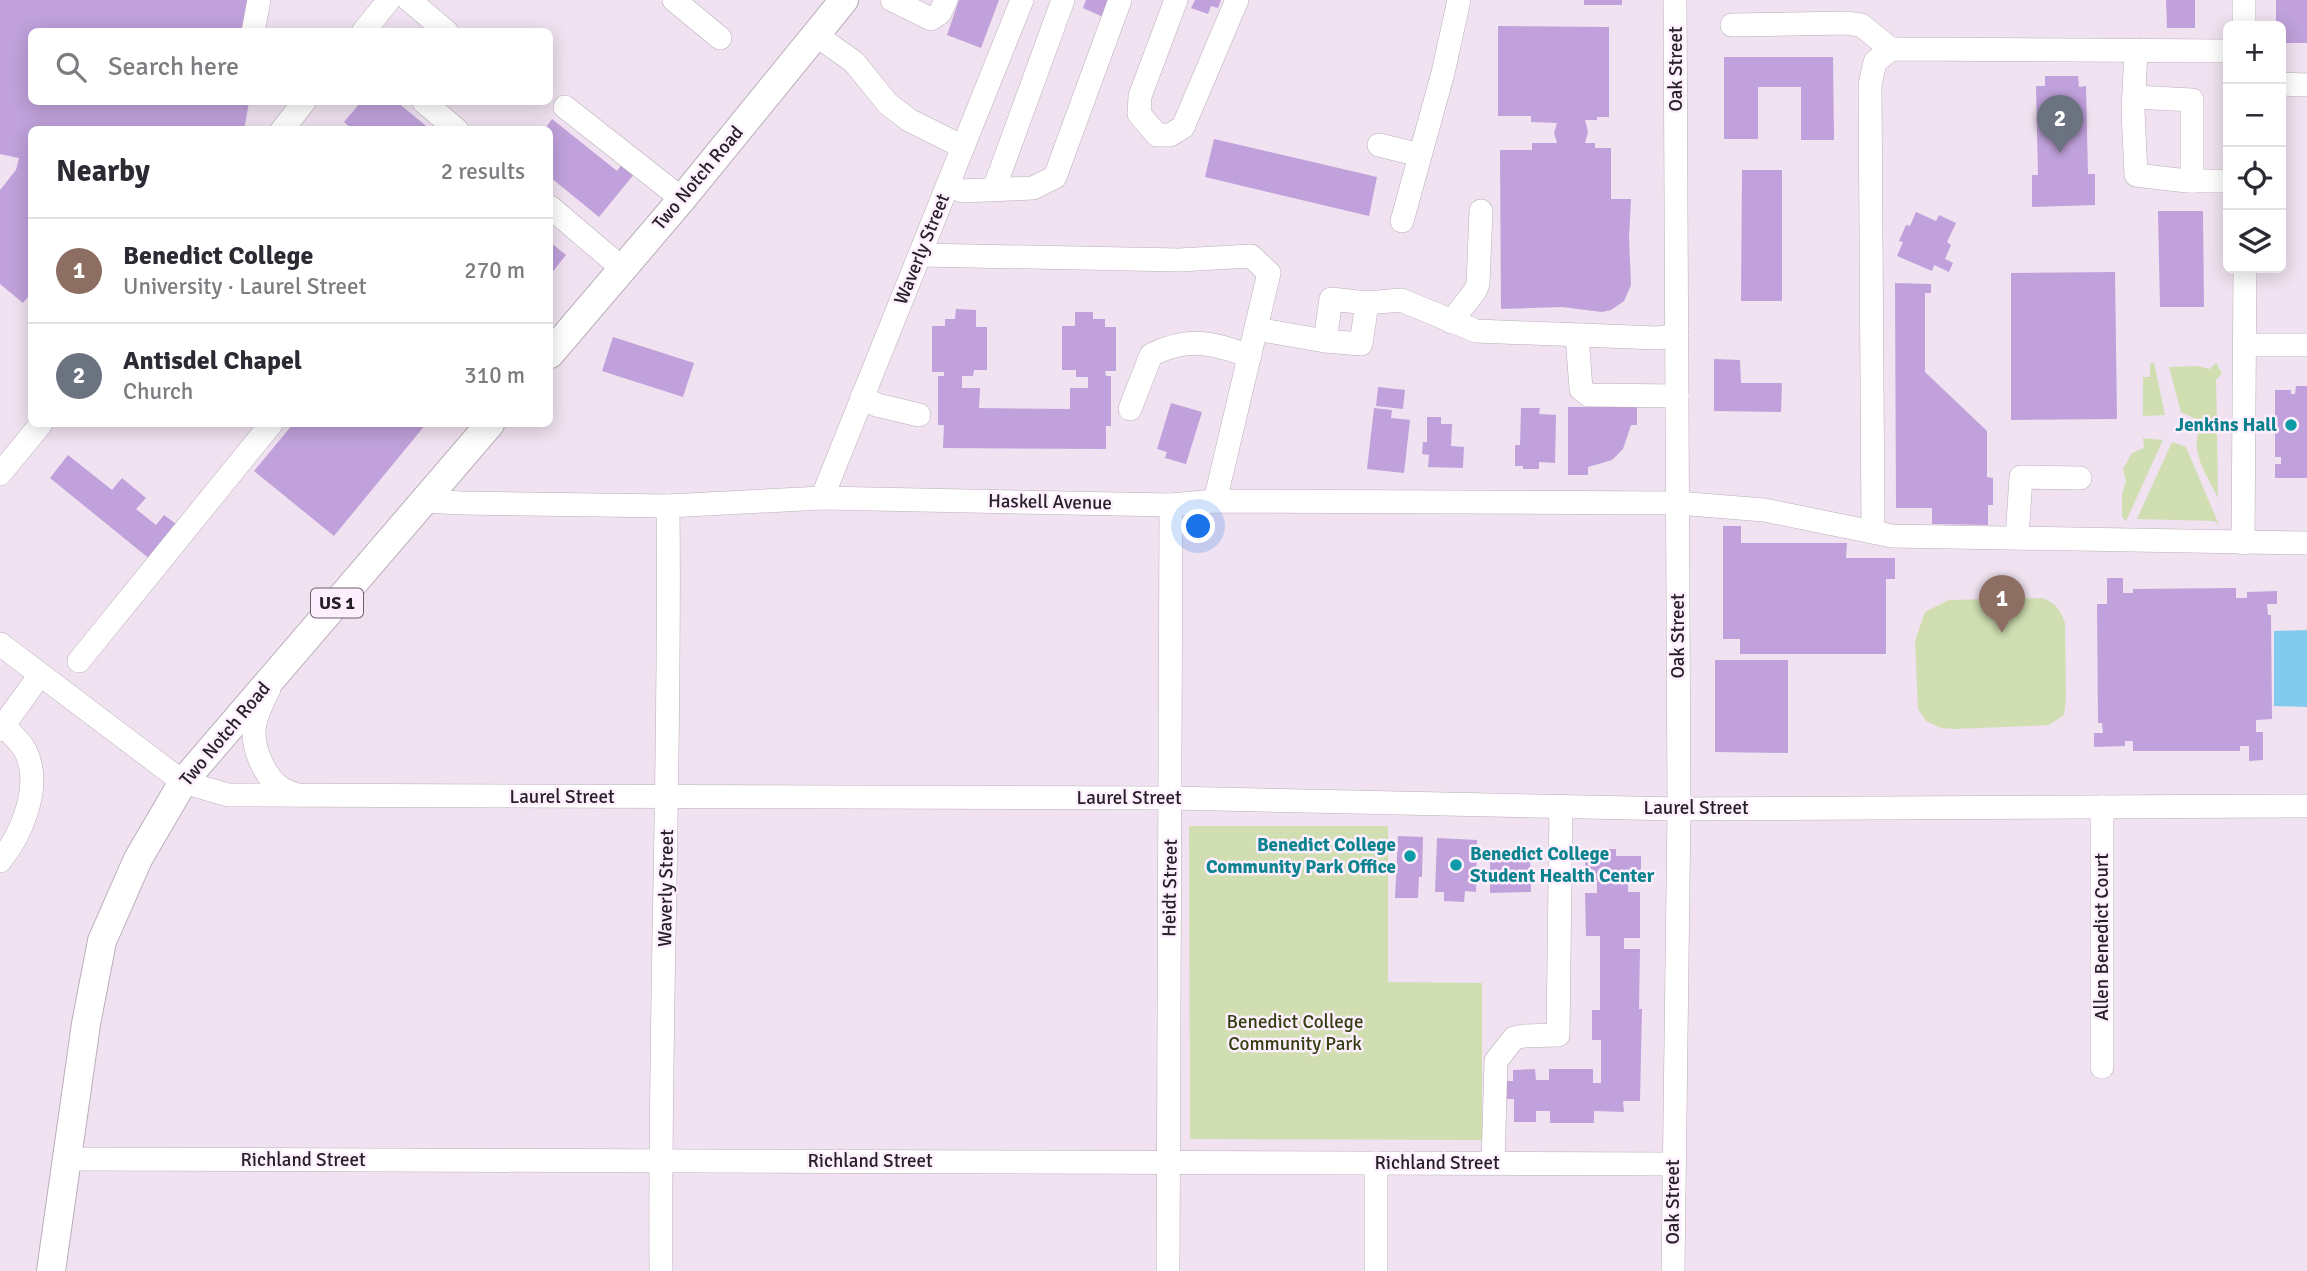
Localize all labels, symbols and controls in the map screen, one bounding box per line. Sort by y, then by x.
map controls [2223,21,2286,273]
button: + [2223,21,2286,84]
street label: Oak Street [1664,26,1688,112]
search box [28,28,553,105]
icon: search [52,48,90,86]
text: Search here [108,51,239,83]
button: − [2223,84,2286,147]
pin: 2 [2037,95,2083,153]
street label: Two Notch Road [647,121,749,235]
button: locate [2223,147,2286,210]
text: Nearby [56,153,150,190]
text: 2 results [441,157,525,186]
street label: Waverly Street [889,190,955,308]
button: layers [2223,210,2286,273]
text: Benedict College [123,240,313,272]
text: 1 [73,256,85,285]
text: 270 m [464,256,525,285]
text: University · Laurel Street [123,272,367,301]
text: Antisdel Chapel [123,345,302,377]
text: 2 [73,361,85,390]
text: 310 m [464,361,525,390]
text: Church [123,377,193,406]
place label: Jenkins Hall [2175,413,2277,437]
marker: Jenkins Hall [2283,417,2299,433]
street label: Haskell Avenue [988,489,1112,515]
your location [1181,509,1215,543]
pin: 1 [1979,575,2025,633]
road number: US 1 [311,588,363,618]
street label: Oak Street [1666,593,1690,679]
street label: Two Notch Road [174,677,276,791]
street label: Laurel Street [509,785,615,809]
street label: Laurel Street [1076,786,1182,810]
street label: Laurel Street [1643,796,1749,820]
street label: Waverly Street [653,829,679,947]
place label: Benedict College Community Park Office [1206,833,1396,879]
street label: Heidt Street [1157,839,1183,937]
place label: Benedict College Student Health Center [1470,842,1655,888]
marker: Benedict College Community Park Office [1402,848,1418,864]
street label: Allen Benedict Court [2090,853,2114,1021]
marker: Benedict College Student Health Center [1448,857,1464,873]
park label: Benedict College Community Park [1227,1010,1363,1056]
street label: Richland Street [240,1148,366,1172]
street label: Richland Street [807,1149,933,1173]
street label: Richland Street [1374,1151,1500,1175]
street label: Oak Street [1661,1159,1685,1245]

